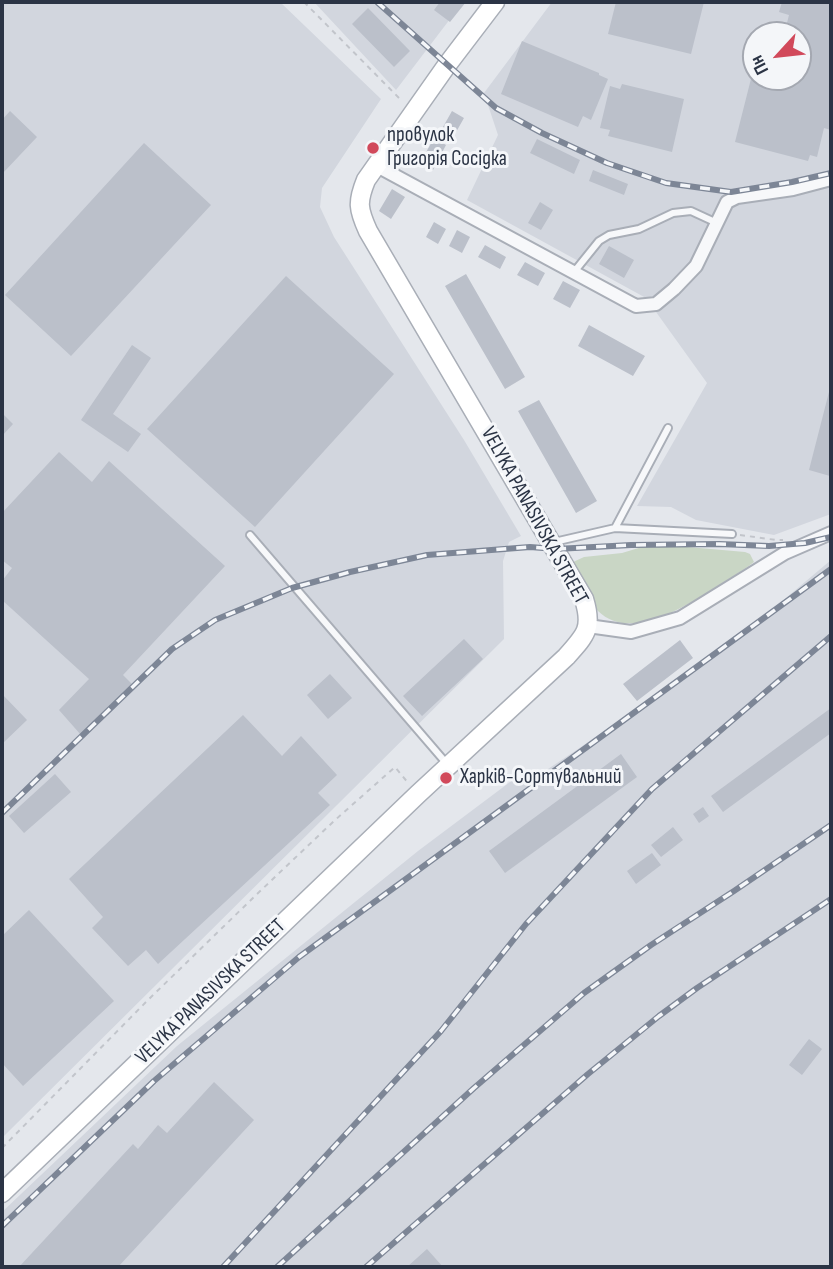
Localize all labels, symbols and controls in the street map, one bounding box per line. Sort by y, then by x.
north arrow [742,21,812,91]
text: Пн [745,51,774,78]
place label: провулок Григорія Сосідка [387,123,507,173]
marker: провулок Григорія Сосідка [365,140,381,156]
street label: VELYKA PANASIVSKA STREET [475,423,593,609]
place label: Харків-Сортувальний [460,765,621,791]
marker: Харків-Сортувальний [438,770,454,786]
street label: VELYKA PANASIVSKA STREET [131,914,291,1070]

